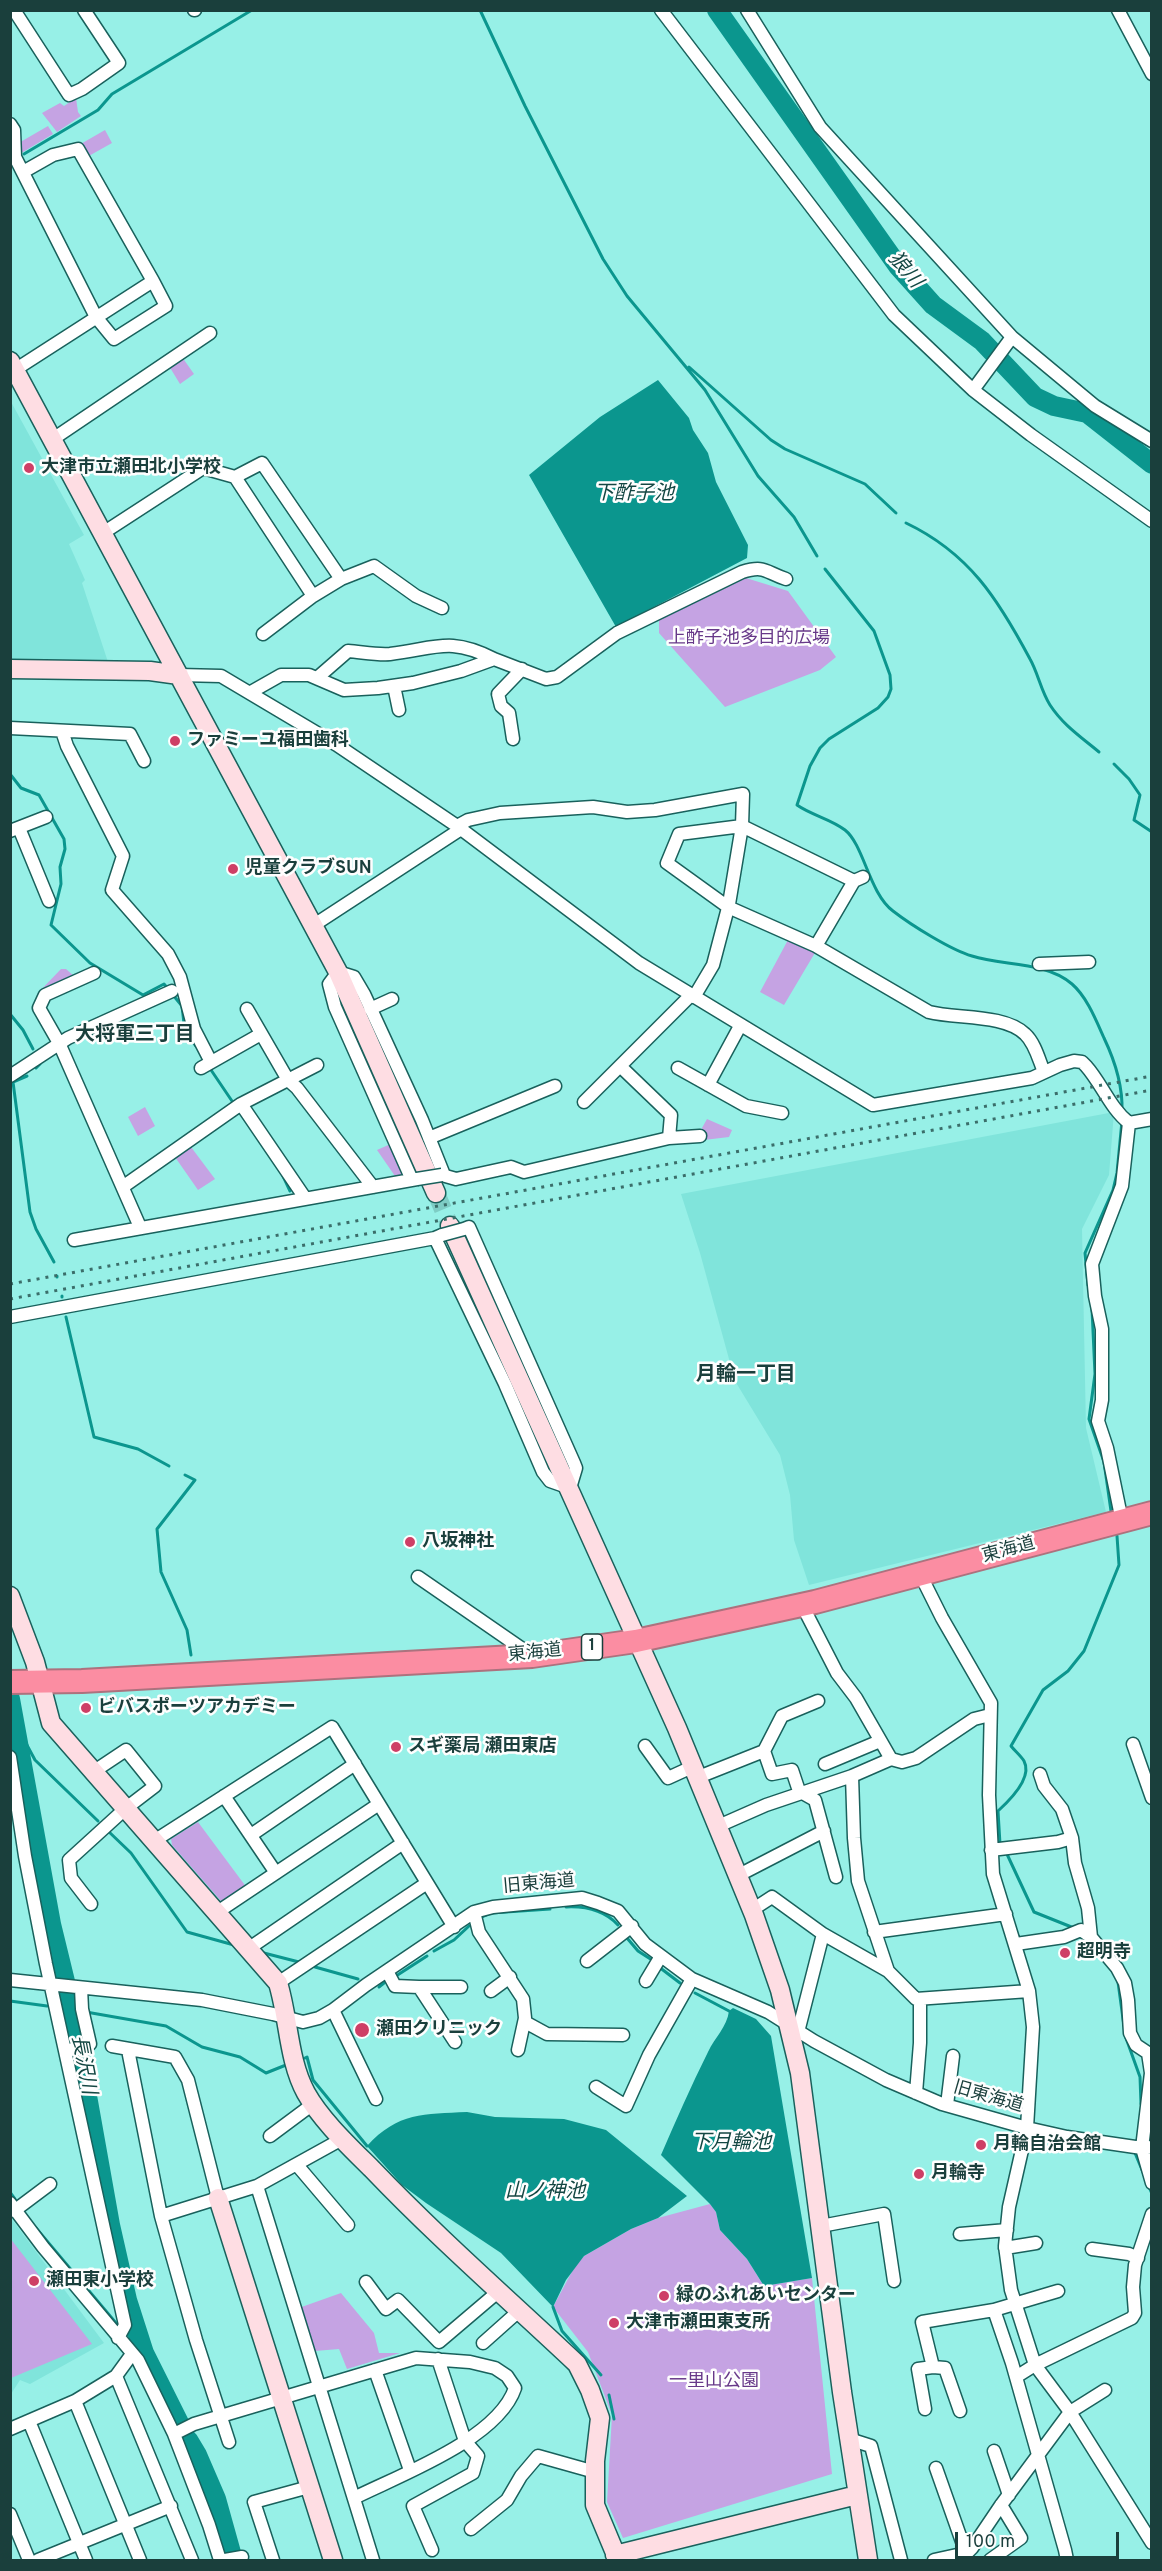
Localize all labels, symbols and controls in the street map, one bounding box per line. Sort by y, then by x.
water label: 狼川 [882,248,926,294]
place label: 大津市立瀬田北小学校 [41,457,221,479]
marker: 大津市立瀬田北小学校 [22,461,36,475]
water label: 下酢子池 [594,483,674,507]
park label: 上酢子池多目的広場 [668,628,830,650]
place label: ファミーユ福田歯科 [187,730,349,752]
marker: ファミーユ福田歯科 [168,734,182,748]
place label: 児童クラブSUN [245,858,372,880]
marker: 児童クラブSUN [226,862,240,876]
district label: 大将軍三丁目 [75,1024,195,1048]
district label: 月輪一丁目 [696,1364,796,1388]
place label: 八坂神社 [422,1531,494,1553]
street label: 東海道 [980,1534,1038,1568]
marker: 八坂神社 [403,1535,417,1549]
road number: 1 [582,1634,602,1660]
street label: 東海道 [507,1640,563,1668]
place label: ビバスポーツアカデミー [98,1697,296,1719]
marker: ビバスポーツアカデミー [79,1701,93,1715]
place label: スギ薬局 瀬田東店 [408,1736,556,1758]
marker: スギ薬局 瀬田東店 [389,1740,403,1754]
street label: 旧東海道 [502,1871,576,1899]
place label: 超明寺 [1077,1942,1131,1964]
marker: 超明寺 [1058,1946,1072,1960]
place label: 瀬田クリニック [376,2019,502,2041]
marker: 瀬田クリニック [353,2021,371,2039]
water label: 長沢川 [64,2033,100,2097]
street label: 旧東海道 [950,2078,1026,2118]
water label: 下月輪池 [691,2132,771,2156]
place label: 月輪自治会館 [993,2134,1101,2156]
marker: 月輪自治会館 [974,2138,988,2152]
place label: 月輪寺 [931,2163,985,2185]
marker: 月輪寺 [912,2167,926,2181]
water label: 山ノ神池 [505,2181,585,2205]
place label: 瀬田東小学校 [46,2270,154,2292]
marker: 瀬田東小学校 [27,2274,41,2288]
place label: 緑のふれあいセンター [676,2285,856,2307]
marker: 緑のふれあいセンター [657,2289,671,2303]
place label: 大津市瀬田東支所 [626,2312,770,2334]
marker: 大津市瀬田東支所 [607,2316,621,2330]
park label: 一里山公園 [669,2371,759,2393]
scale bar [958,2520,1122,2558]
text: 100 m [966,2531,1015,2554]

